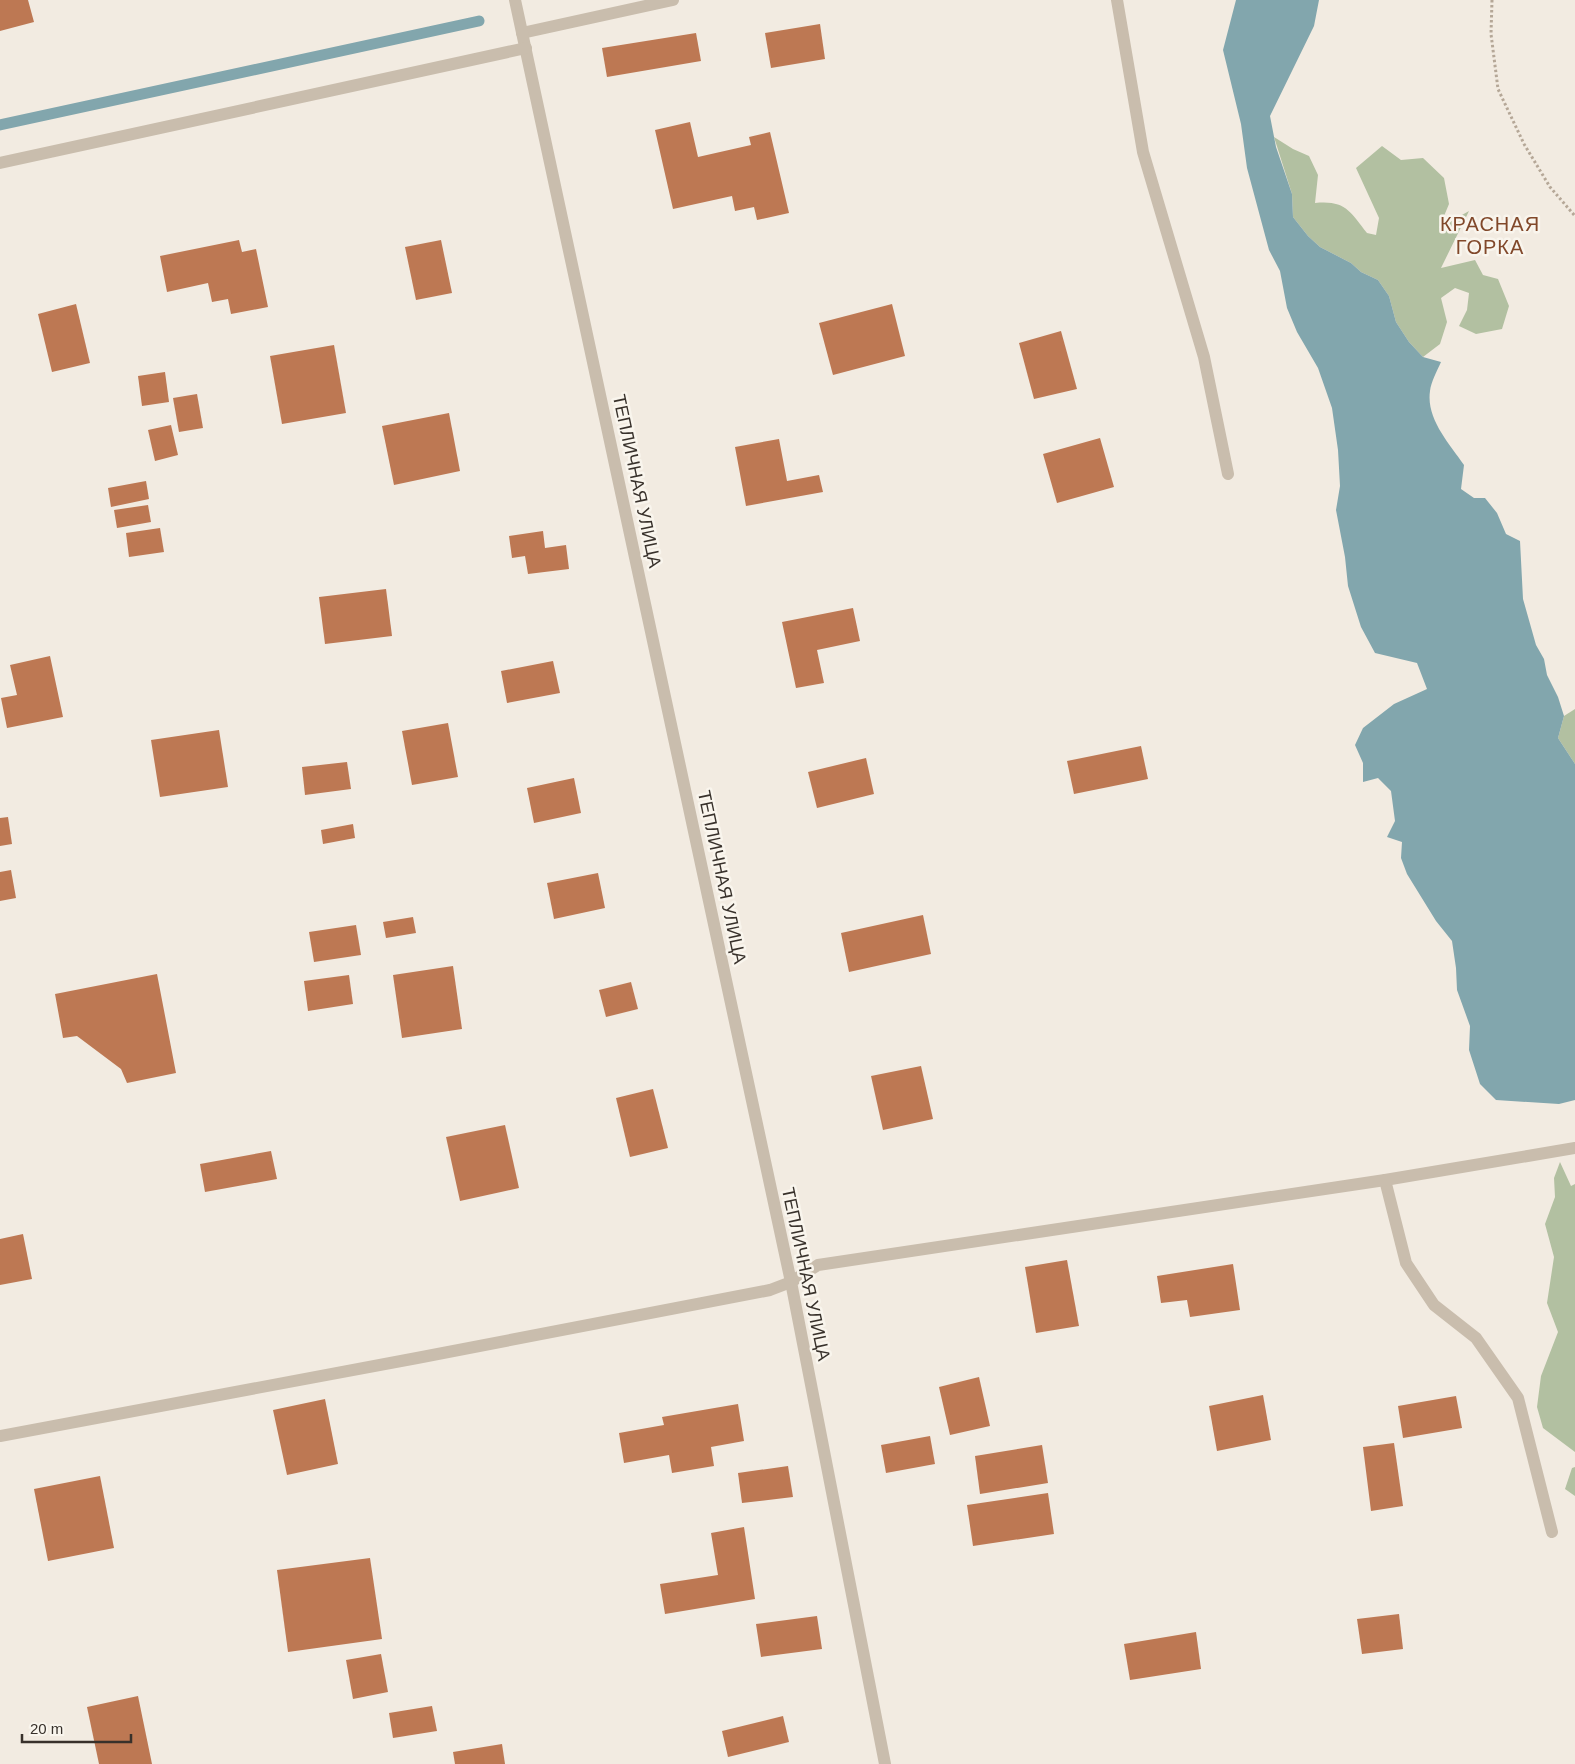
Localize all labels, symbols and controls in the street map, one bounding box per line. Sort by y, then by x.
district label: КРАСНАЯ ГОРКА [1440,213,1540,258]
street label: ТЕПЛИЧНАЯ УЛИЦА [609,393,665,569]
street label: ТЕПЛИЧНАЯ УЛИЦА [694,789,750,965]
street label: ТЕПЛИЧНАЯ УЛИЦА [778,1186,834,1362]
scale bar [22,1712,131,1744]
text: 20 m [30,1720,63,1737]

